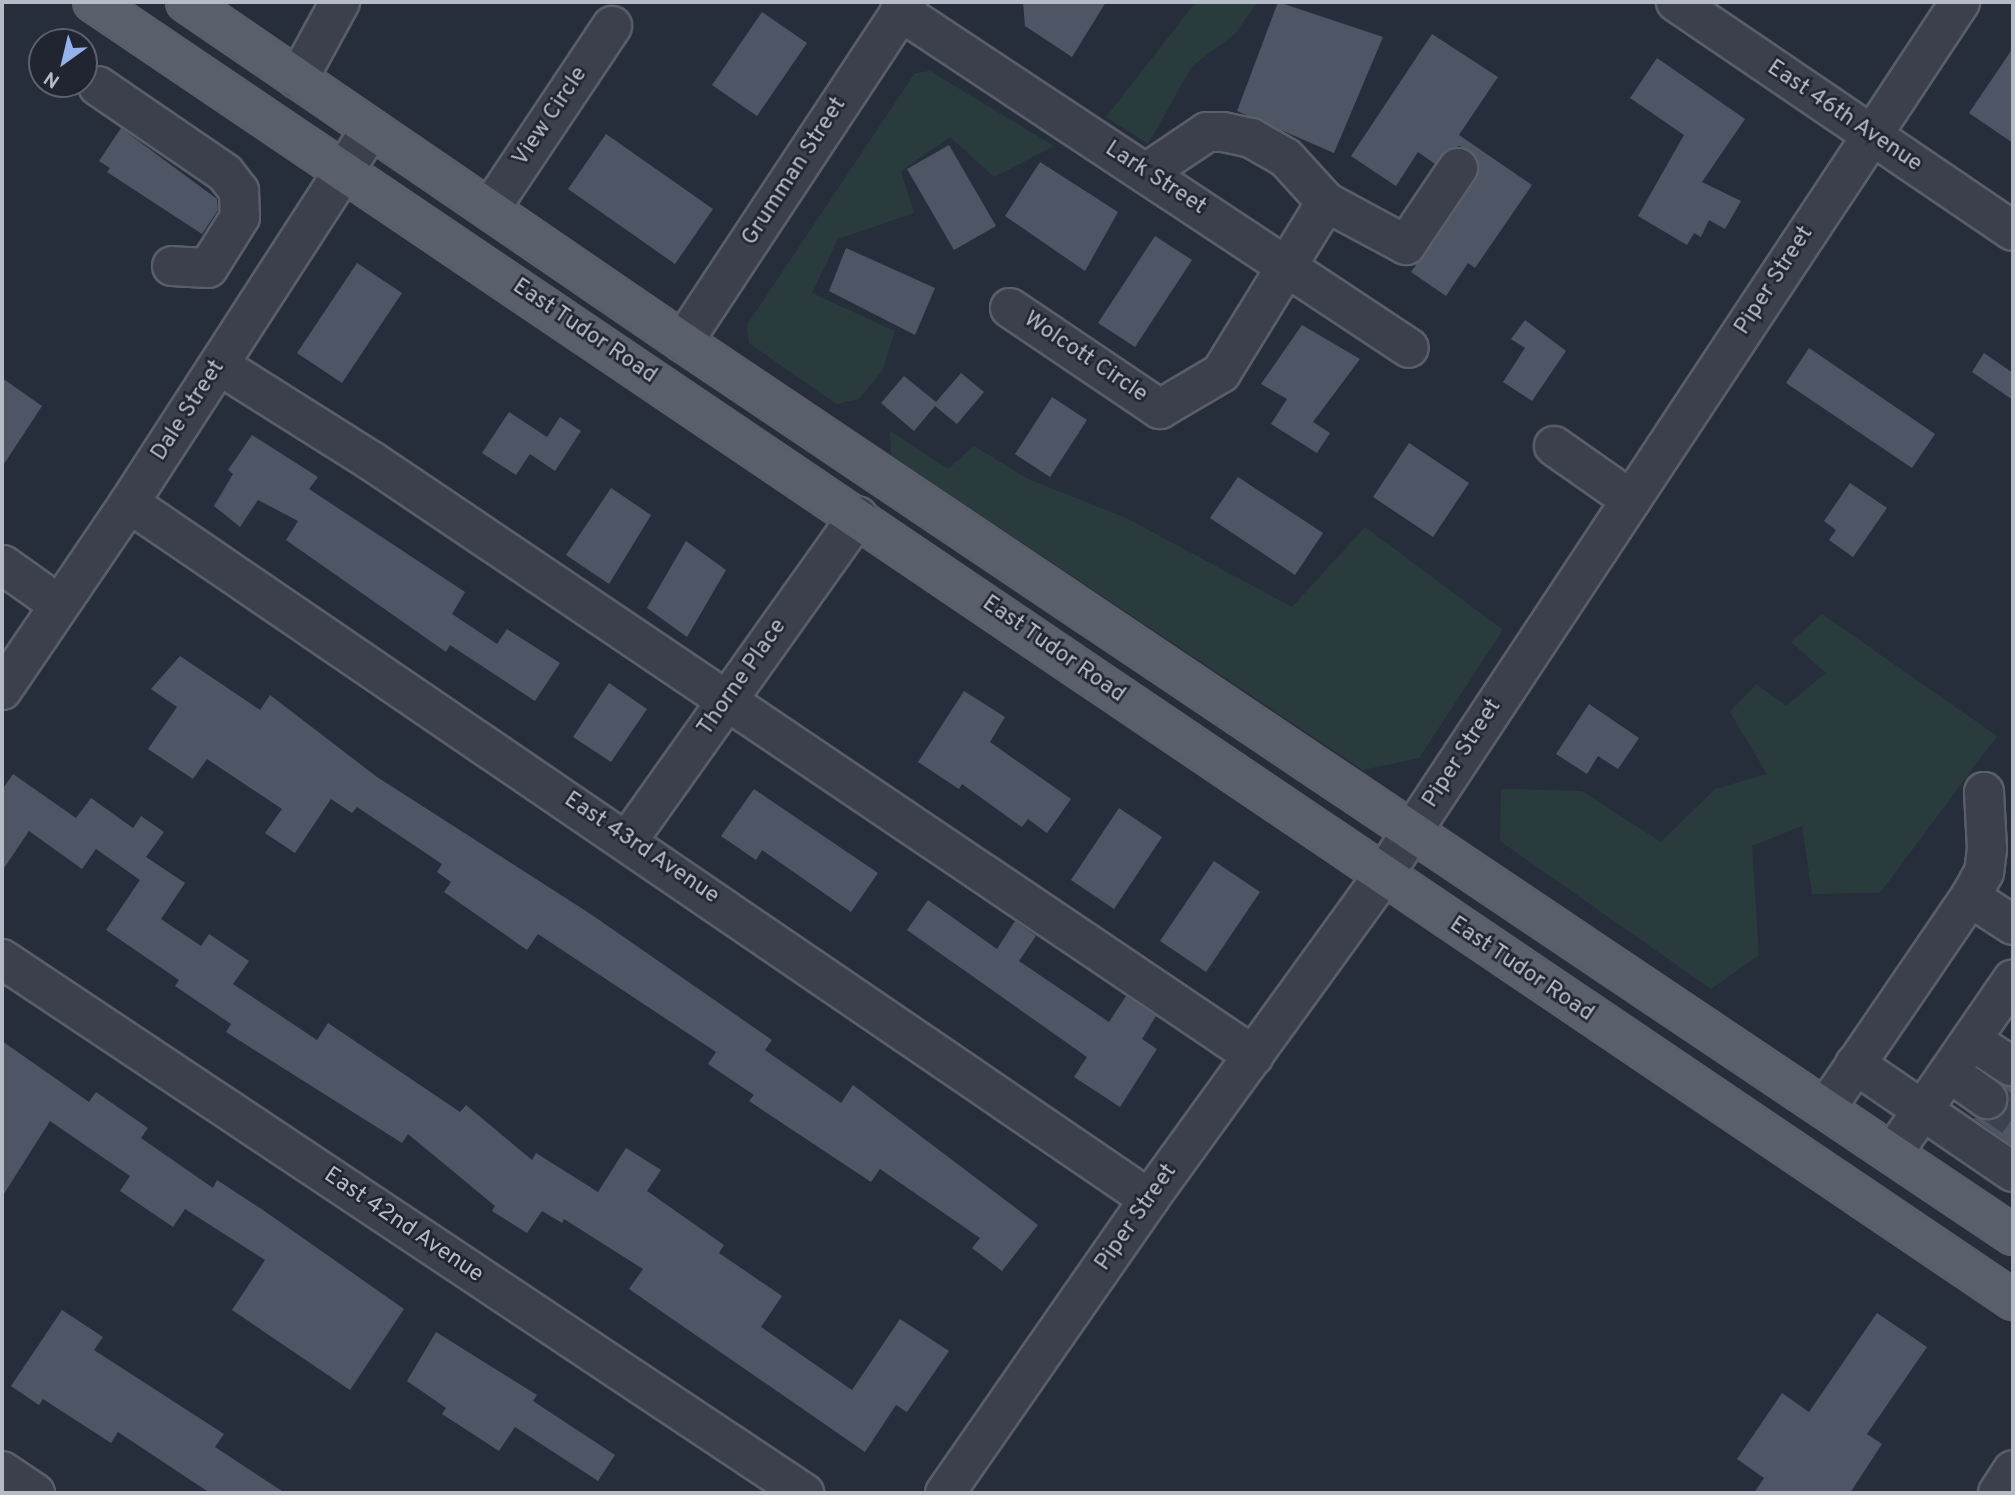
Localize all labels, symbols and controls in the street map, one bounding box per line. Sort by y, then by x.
north arrow [28,28,98,98]
street label: East 46th Avenue [1761,55,1927,179]
street label: View Circle [508,62,594,172]
text: N [40,65,65,93]
street label: Grumman Street [737,93,853,251]
street label: Lark Street [1099,136,1211,222]
street label: Piper Street [1730,221,1820,341]
street label: East Tudor Road [506,273,662,391]
street label: Wolcott Circle [1018,306,1152,410]
street label: Dale Street [146,355,232,467]
street label: East Tudor Road [976,590,1130,710]
street label: Thorne Place [693,614,793,742]
street label: Piper Street [1418,694,1508,814]
street label: East 43rd Avenue [558,787,724,911]
street label: East Tudor Road [1443,911,1599,1029]
street label: Piper Street [1090,1159,1184,1277]
street label: East 42nd Avenue [318,1162,488,1290]

